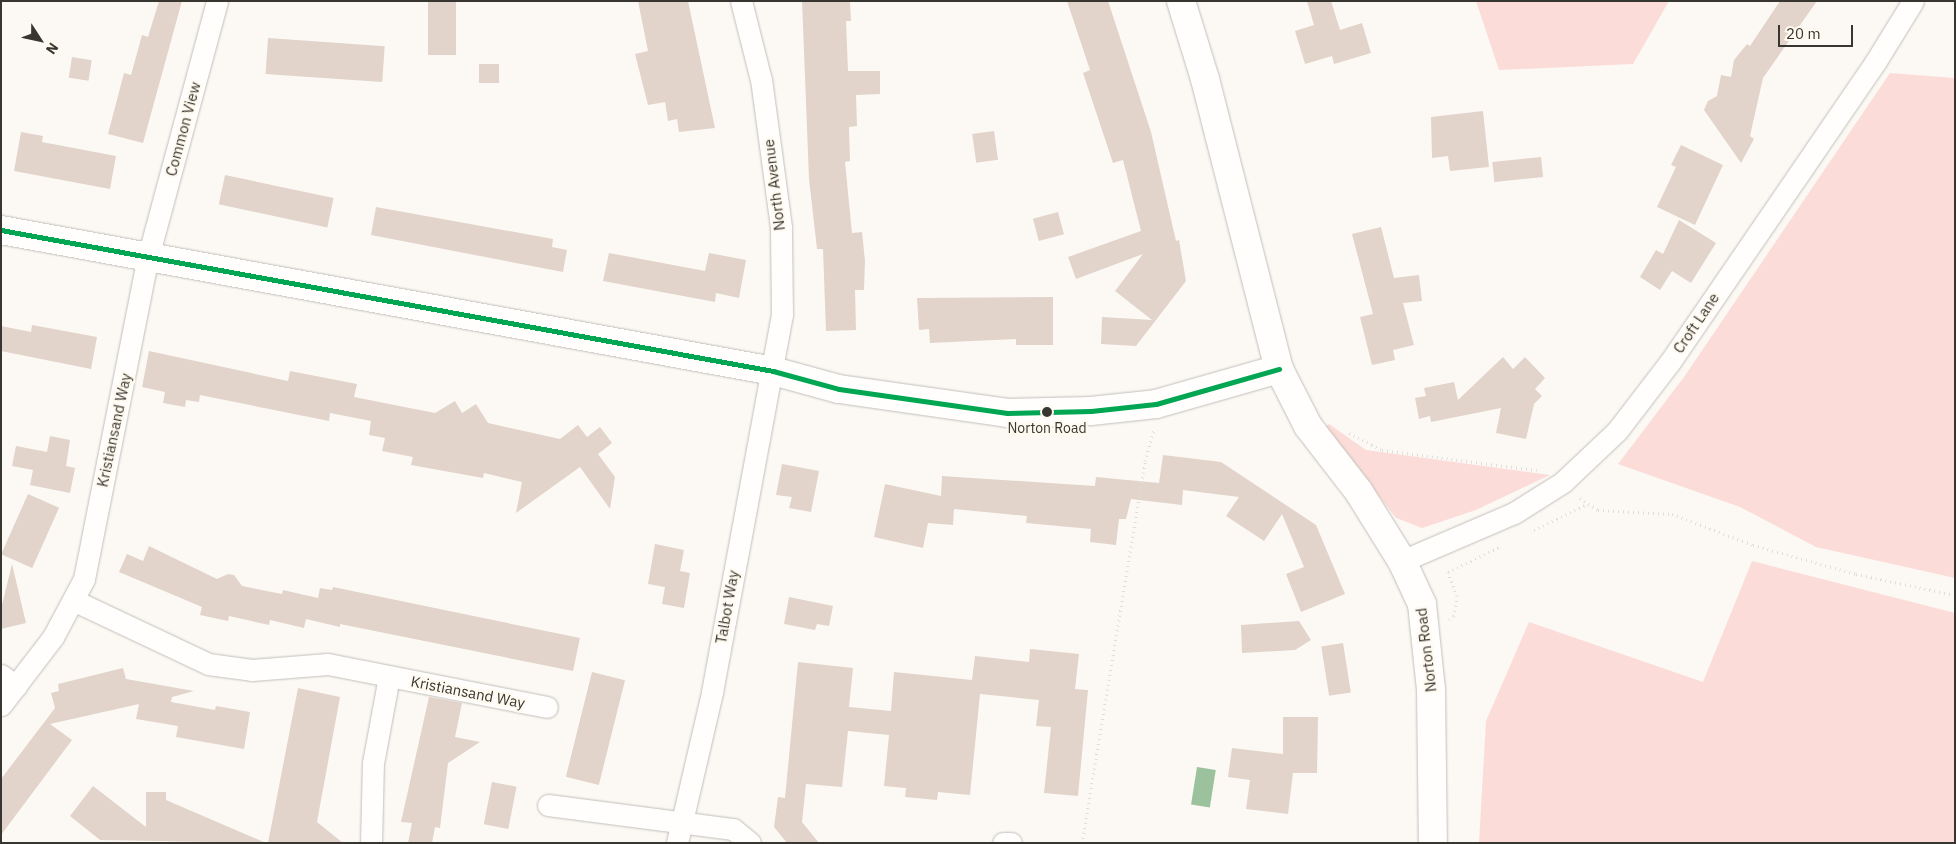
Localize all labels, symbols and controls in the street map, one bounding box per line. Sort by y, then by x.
north arrow [15,15,65,65]
scale bar [1781,15,1856,47]
text: 20 m [1786,24,1821,43]
text: N [42,39,63,58]
street label: Common View [162,80,204,178]
street label: North Avenue [759,138,789,232]
street label: Croft Lane [1669,289,1723,357]
street label: Kristiansand Way [93,371,135,489]
marker: Norton Road [1042,407,1052,417]
place label: Norton Road [1007,420,1087,436]
street label: Talbot Way [712,569,742,645]
street label: Norton Road [1412,607,1440,693]
street label: Kristiansand Way [409,672,527,712]

